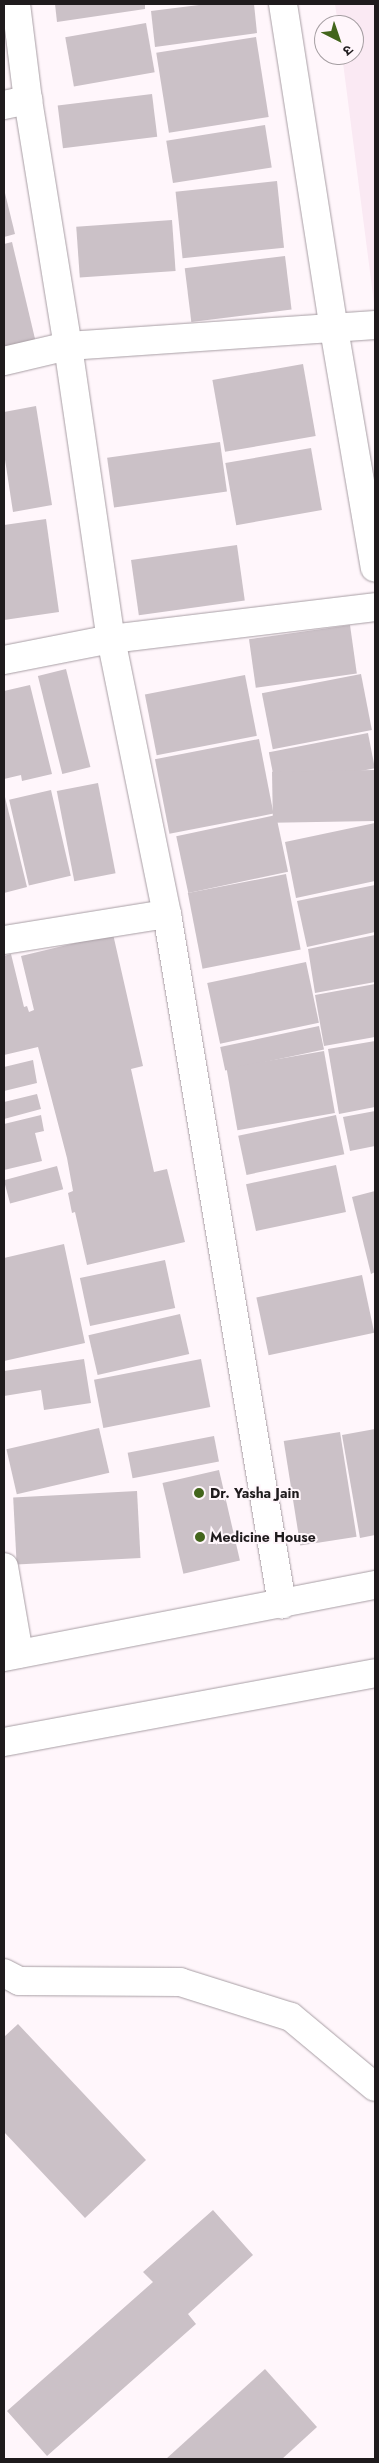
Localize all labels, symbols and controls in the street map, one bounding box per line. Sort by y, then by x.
north arrow [314,15,364,65]
text: उ [339,40,358,61]
place label: Dr. Yasha Jain [210,1485,299,1501]
marker: Dr. Yasha Jain [192,1486,206,1500]
place label: Medicine House [210,1529,316,1545]
marker: Medicine House [194,1531,206,1543]

